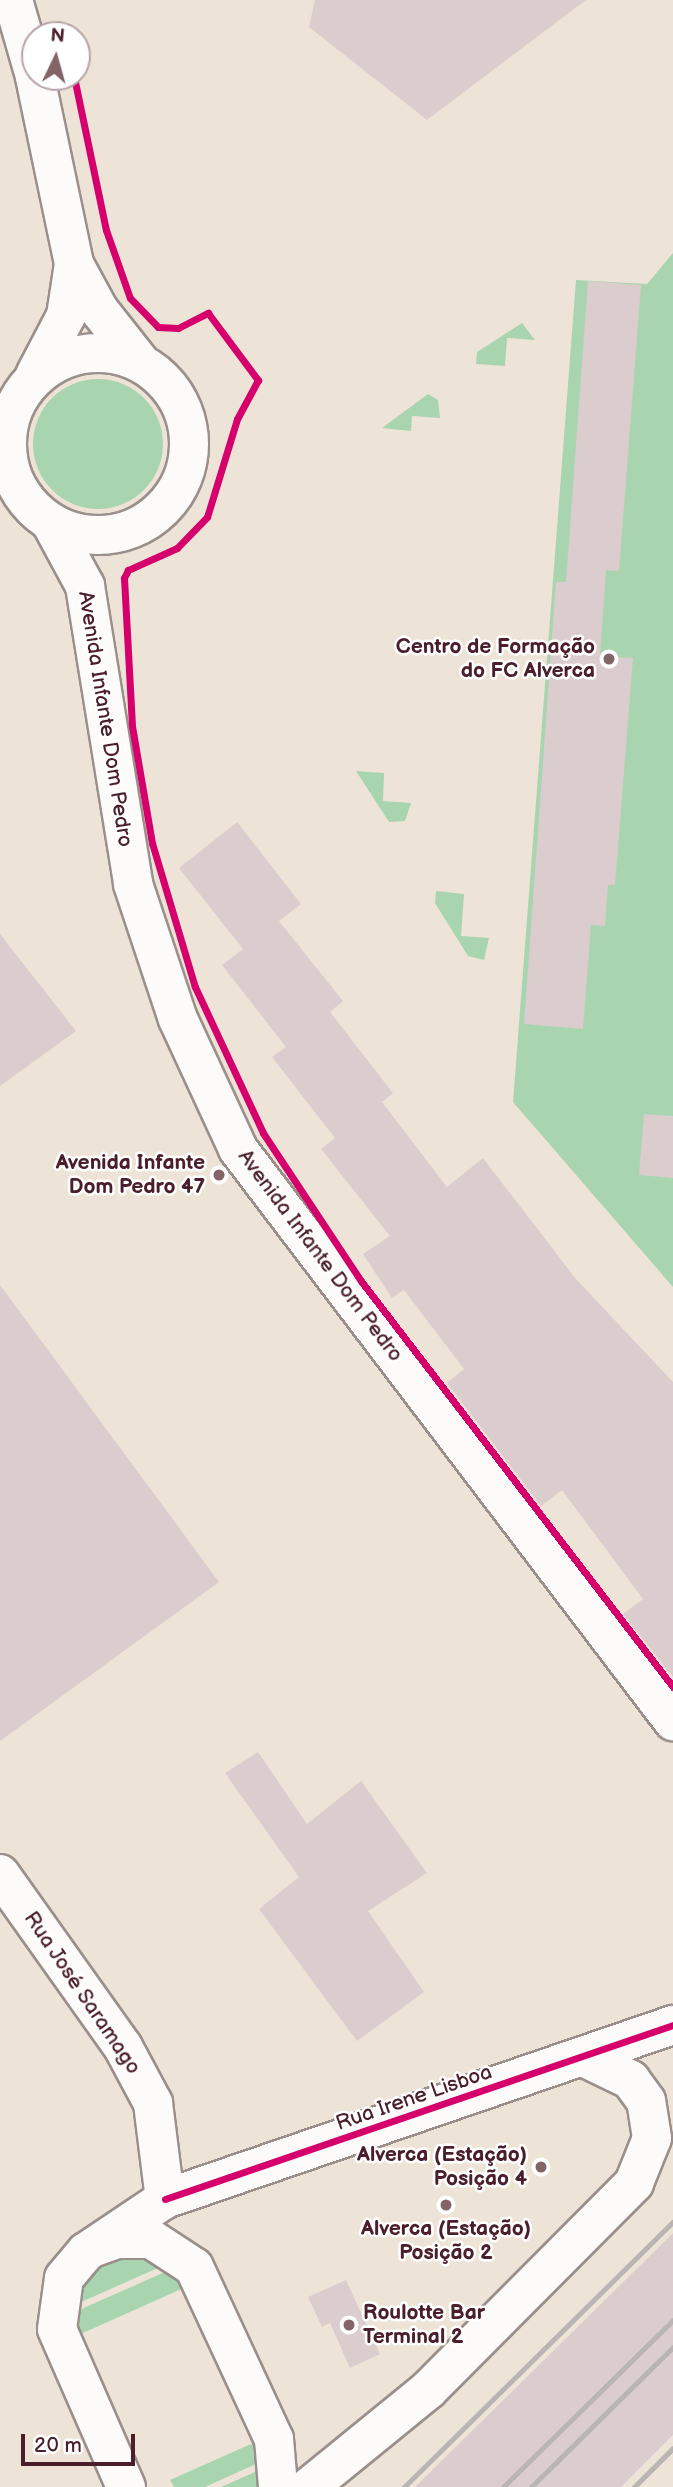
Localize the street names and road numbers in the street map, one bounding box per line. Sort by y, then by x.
street label: Avenida Infante Dom Pedro [72,589,138,849]
street label: Avenida Infante Dom Pedro [232,1145,408,1367]
street label: Rua José Saramago [18,1906,146,2080]
street label: Rua Irene Lisboa [333,2060,495,2136]

